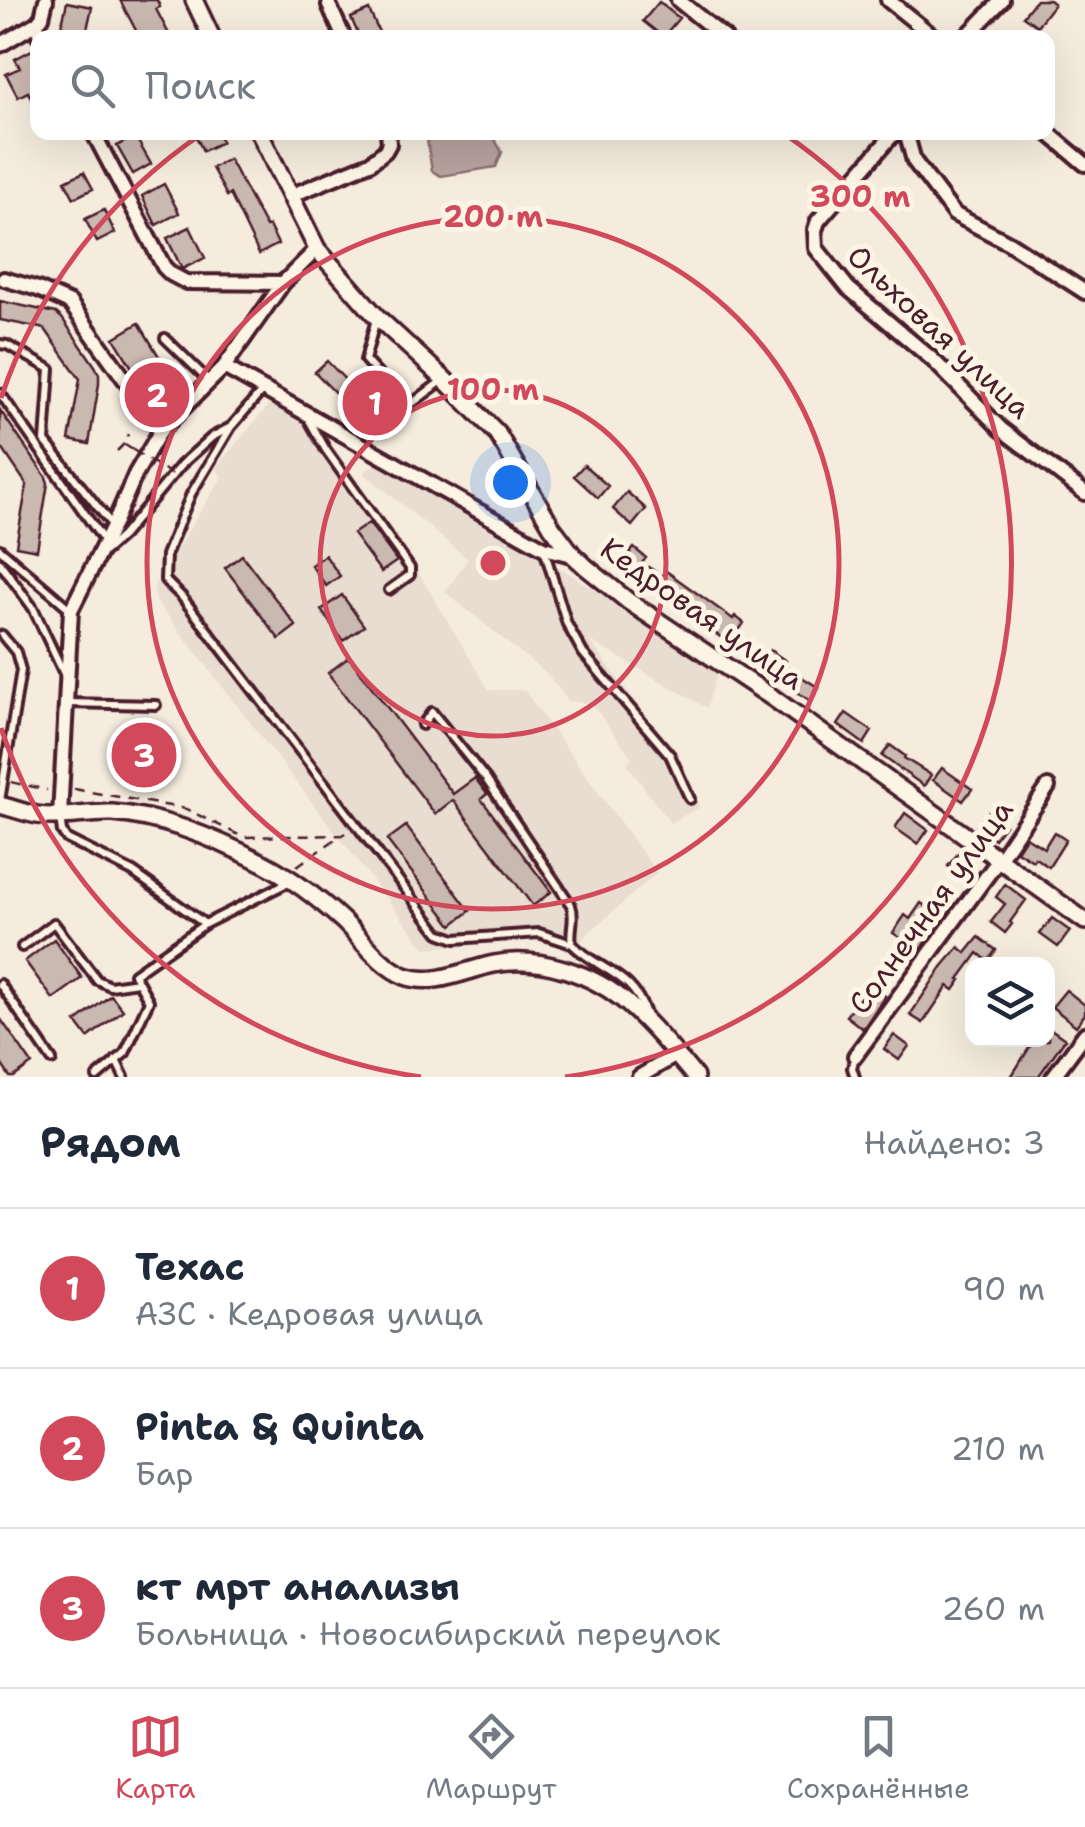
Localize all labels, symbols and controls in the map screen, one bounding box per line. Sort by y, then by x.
search box [30,30,1055,140]
icon: search [65,58,120,113]
text: Поиск [145,60,256,111]
text: 300 m [810,176,910,217]
text: 200 m [443,196,543,237]
street label: Ольховая улица [838,236,1041,428]
pin: 2 [124,358,190,432]
pin: 1 [342,366,408,440]
text: 100 m [447,369,539,410]
your location [485,457,536,508]
street label: Кедровая улица [592,528,813,699]
centre of rings [475,545,511,581]
pin: 3 [112,718,176,792]
street label: Солнечная улица [839,791,1023,1022]
map controls [965,957,1055,1047]
button: layers [965,957,1055,1047]
text: Рядом [40,1114,181,1170]
text: Найдено: 3 [864,1121,1045,1164]
text: Техас [135,1241,245,1292]
text: 1 [65,1267,80,1310]
text: 90 m [962,1267,1045,1310]
text: АЗС · Кедровая улица [135,1292,483,1335]
text: Pinta & Quinta [135,1401,424,1452]
text: 2 [61,1427,84,1470]
text: 210 m [951,1427,1045,1470]
text: Бар [135,1452,194,1495]
text: кт мрт анализы [135,1561,460,1612]
text: 3 [61,1587,84,1630]
text: 260 m [942,1587,1045,1630]
text: Больница · Новосибирский переулок [135,1612,721,1655]
tab: Карта [115,1709,195,1807]
tab: Маршрут [426,1709,556,1807]
tab: Сохранённые [787,1709,970,1807]

